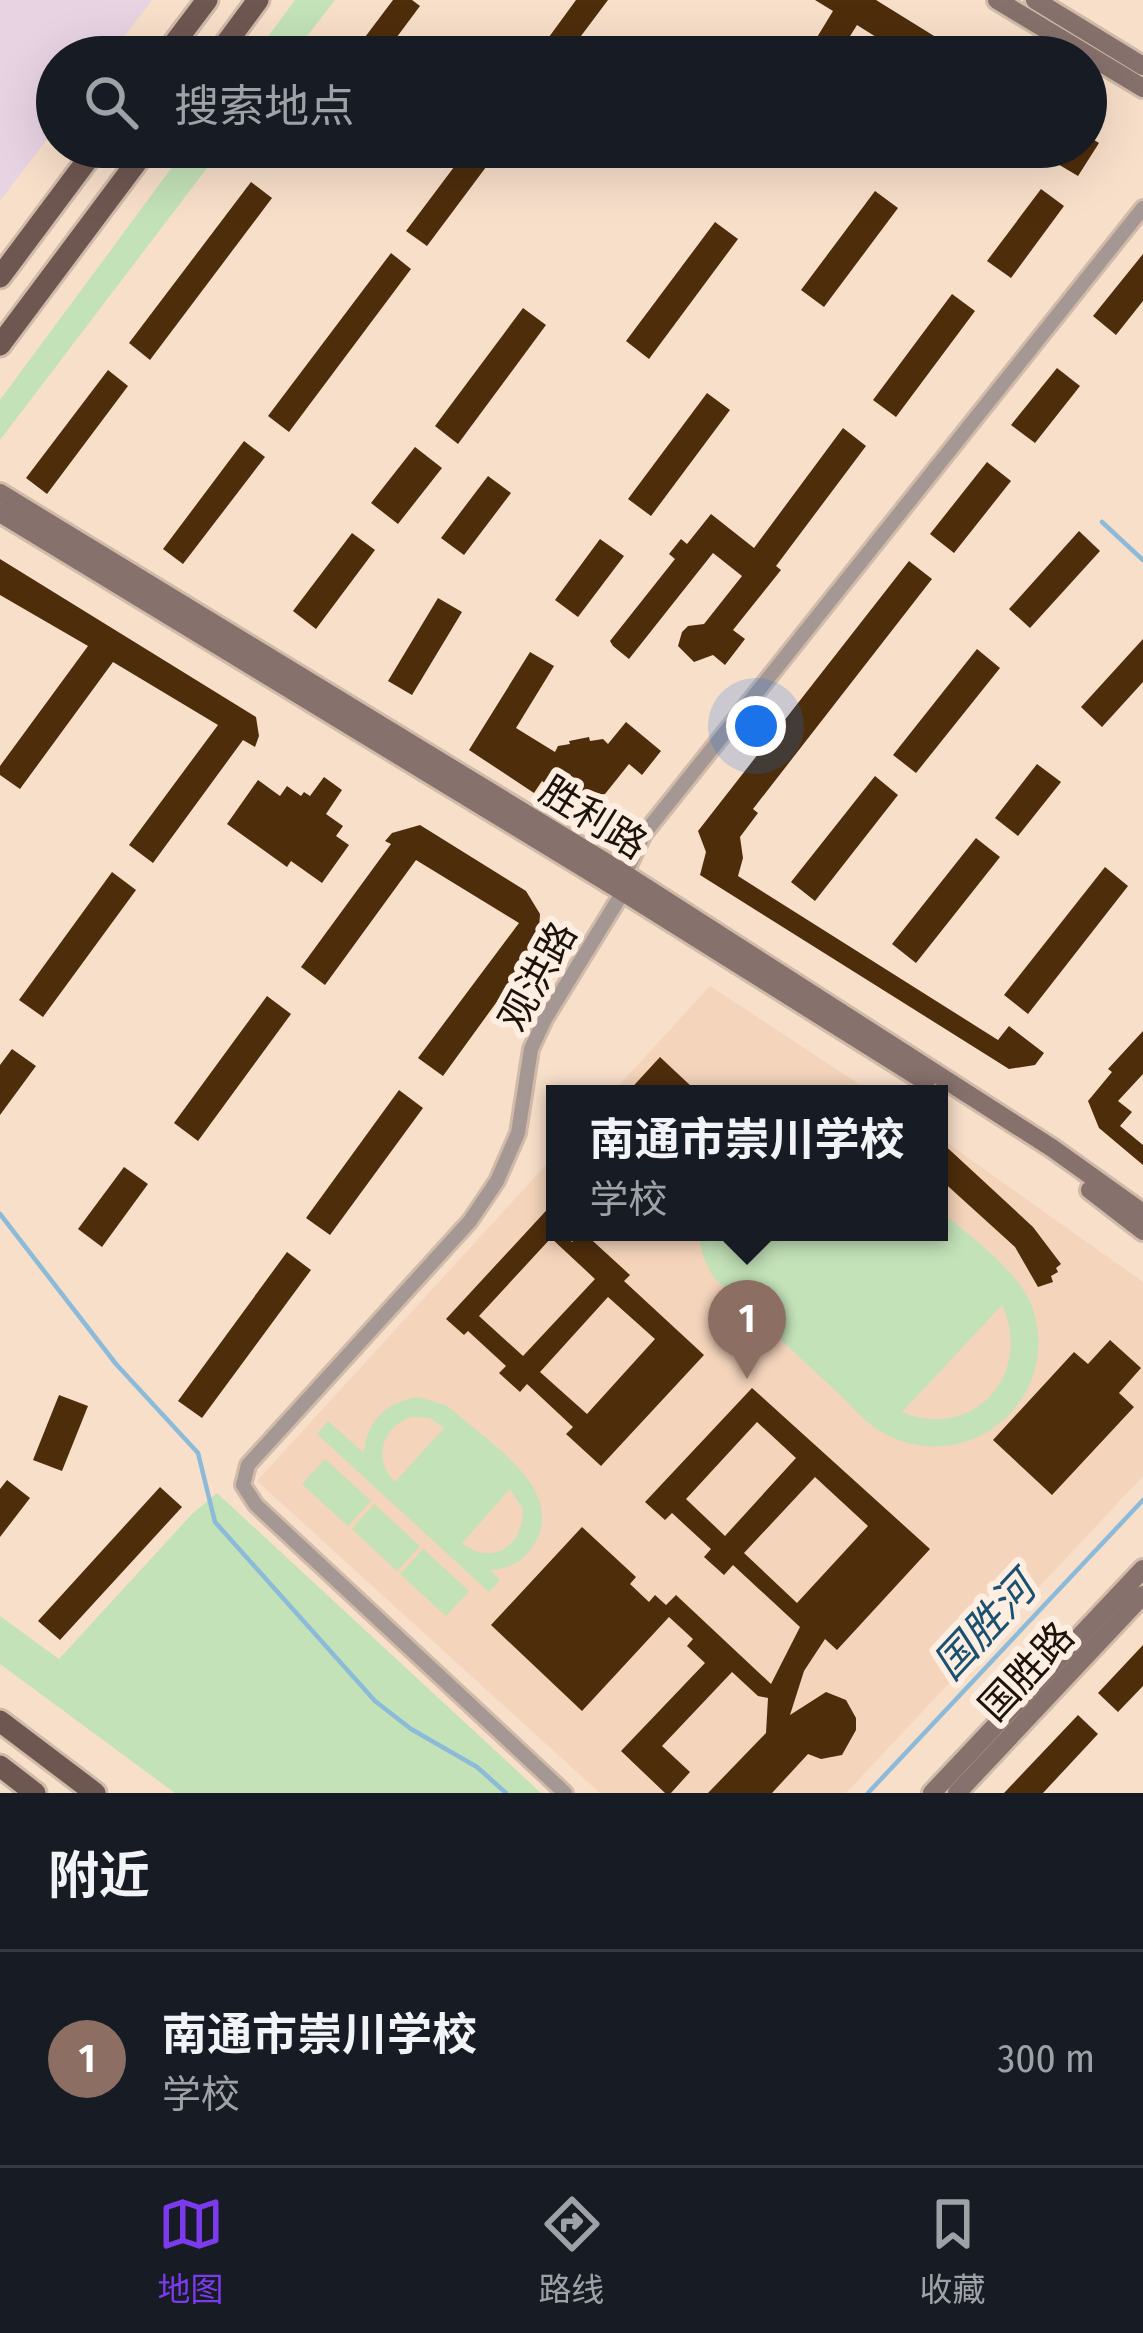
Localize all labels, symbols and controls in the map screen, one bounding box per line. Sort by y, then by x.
search box [36,36,1107,168]
icon: search [78,69,144,135]
text: 搜索地点 [174,80,354,134]
your location [726,696,786,756]
street label: 胜利路 [532,767,655,868]
street label: 观洪路 [489,914,586,1039]
popup [546,1085,948,1241]
text: 南通市崇川学校 [589,1113,905,1167]
text: 学校 [589,1177,668,1223]
pin: 1 [708,1280,786,1379]
water label: 国胜河 [923,1558,1051,1690]
street label: 国胜路 [970,1613,1083,1730]
text: 附近 [48,1845,150,1907]
text: 南通市崇川学校 [162,2008,477,2062]
text: 1 [79,2036,95,2082]
text: 300 m [998,2036,1095,2082]
text: 学校 [162,2072,240,2118]
tab: 地图 [158,2191,224,2311]
tab: 路线 [539,2191,605,2311]
tab: 收藏 [920,2191,986,2311]

